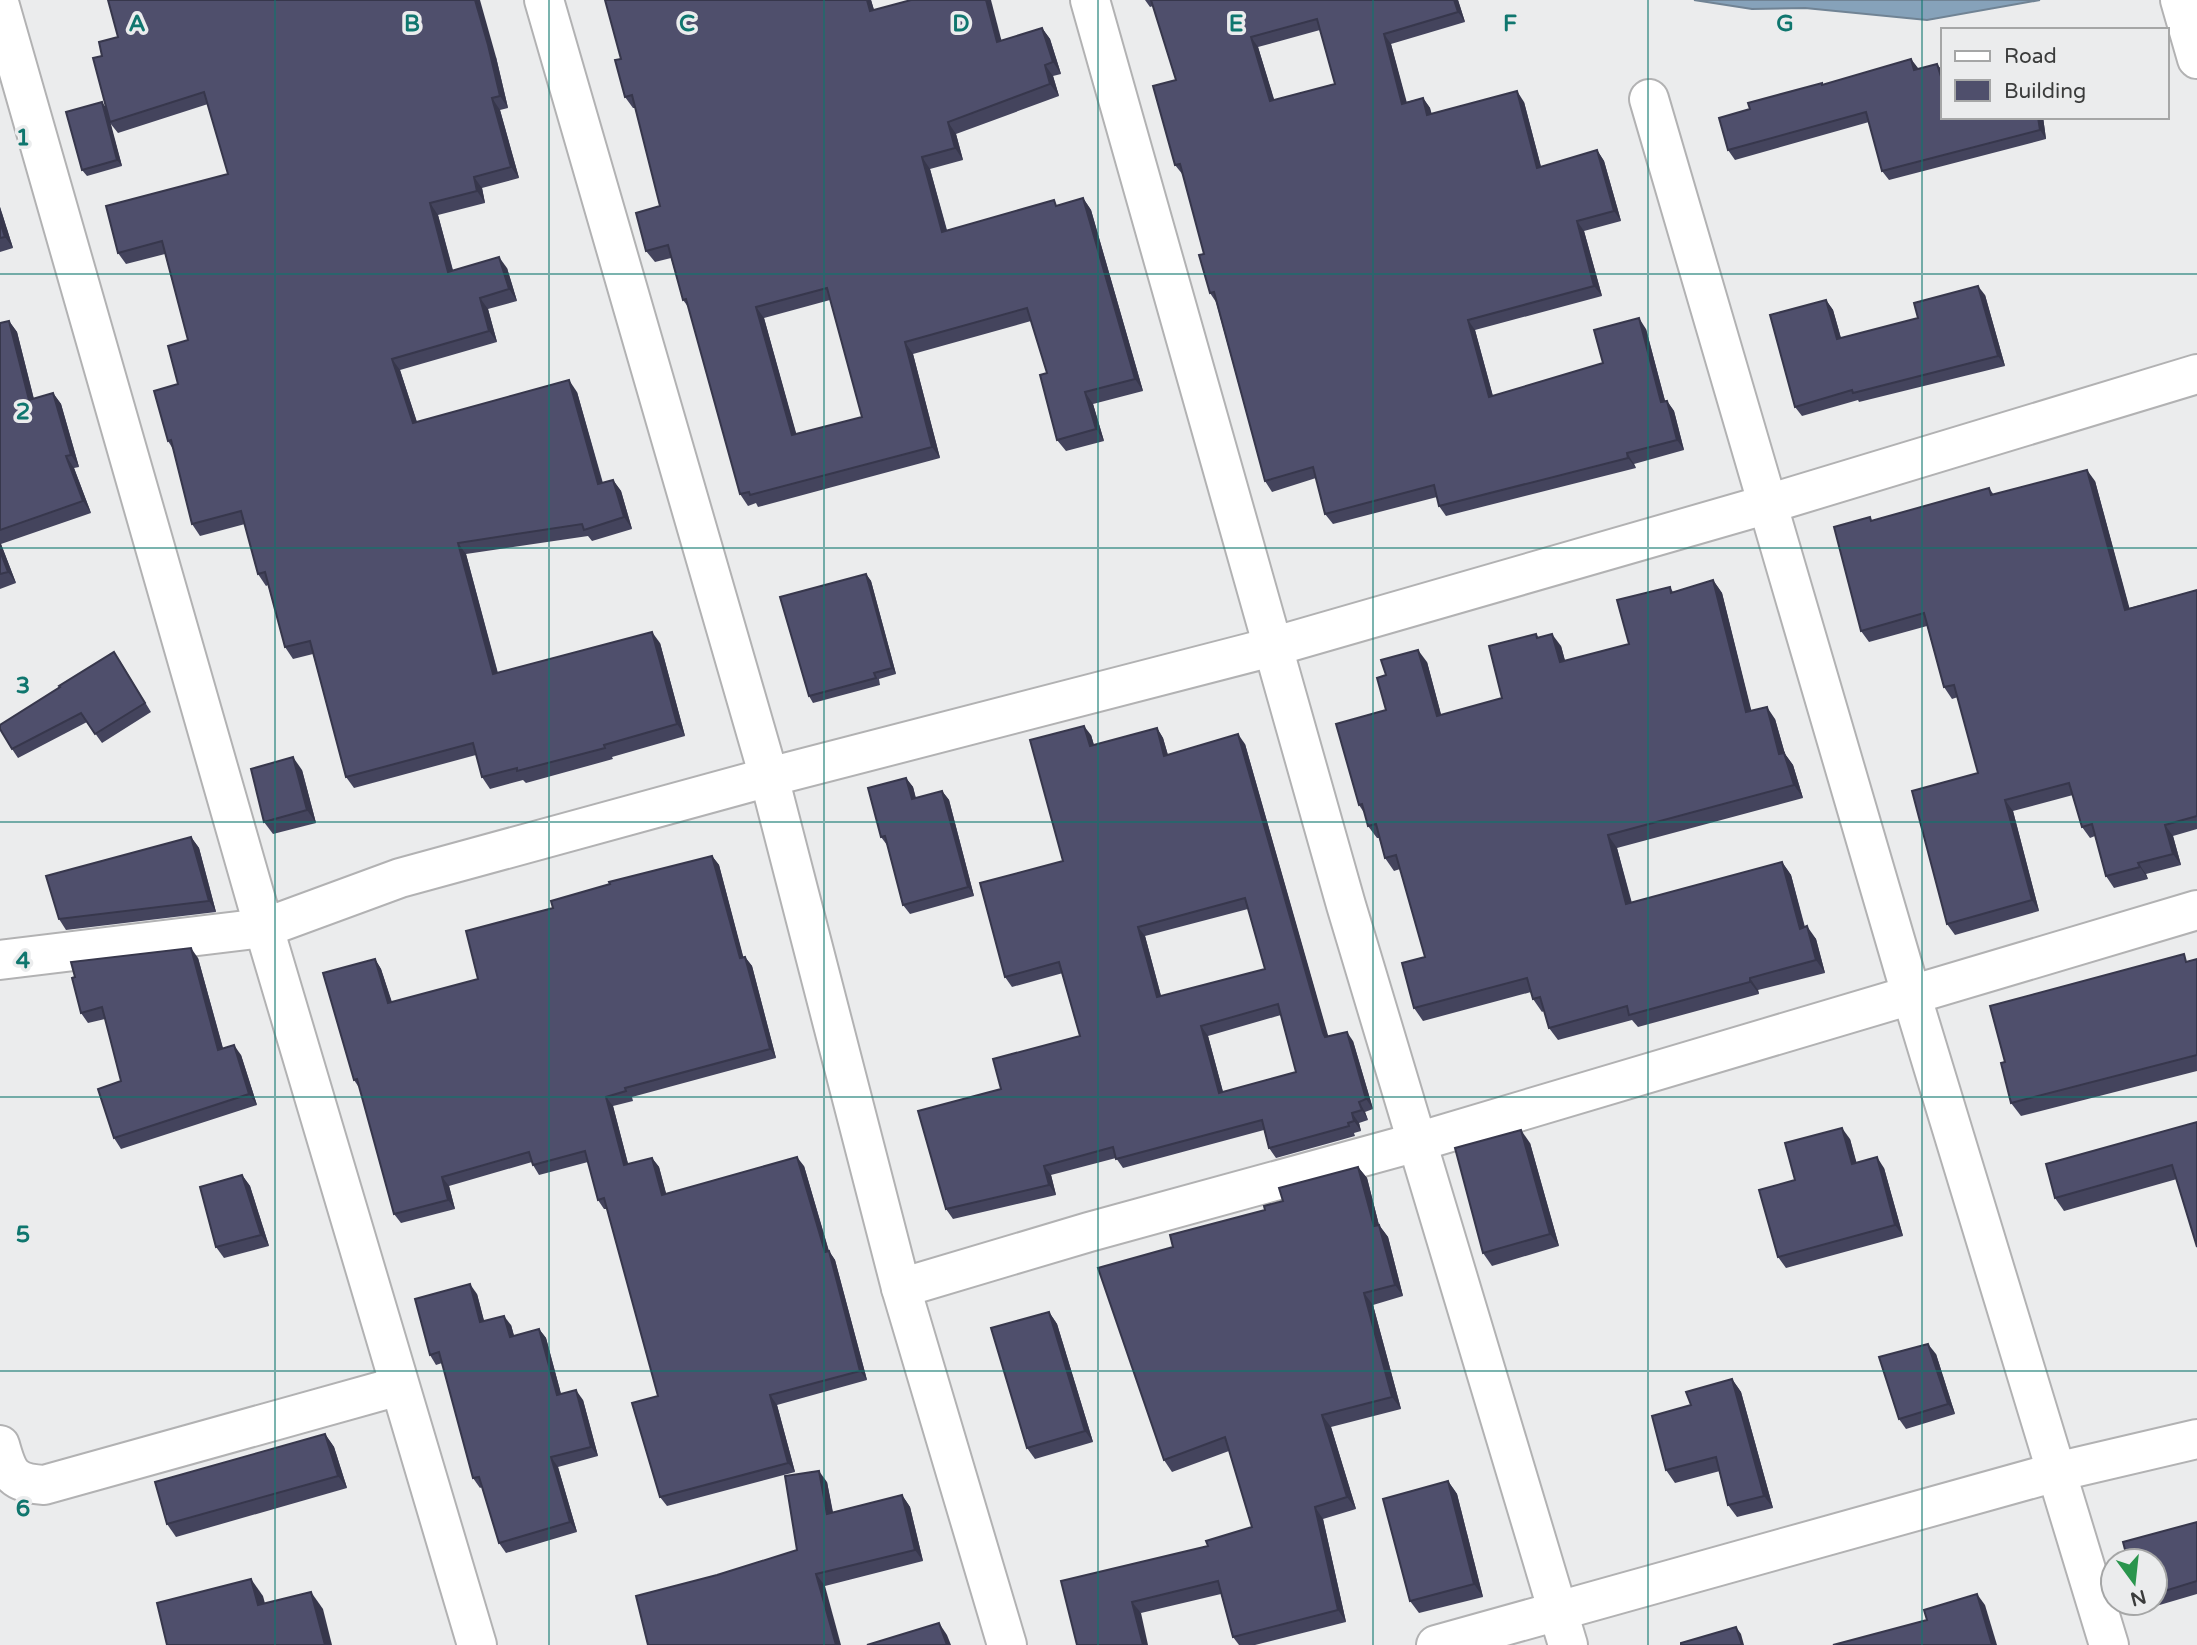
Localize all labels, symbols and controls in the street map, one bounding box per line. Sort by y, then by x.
text: A [128,10,146,38]
text: B [404,10,420,38]
text: C [679,10,695,38]
text: D [952,10,970,38]
text: E [1229,10,1243,38]
text: F [1503,10,1517,38]
text: G [1776,10,1794,38]
legend [1941,28,2169,119]
text: Road [2004,44,2057,69]
text: Building [2004,79,2086,104]
text: 1 [16,124,30,152]
text: 2 [16,398,30,426]
text: 3 [16,672,30,700]
text: 4 [16,947,31,975]
text: 5 [16,1221,30,1249]
text: 6 [16,1495,30,1523]
north arrow [2099,1547,2169,1617]
text: N [2128,1585,2148,1610]

